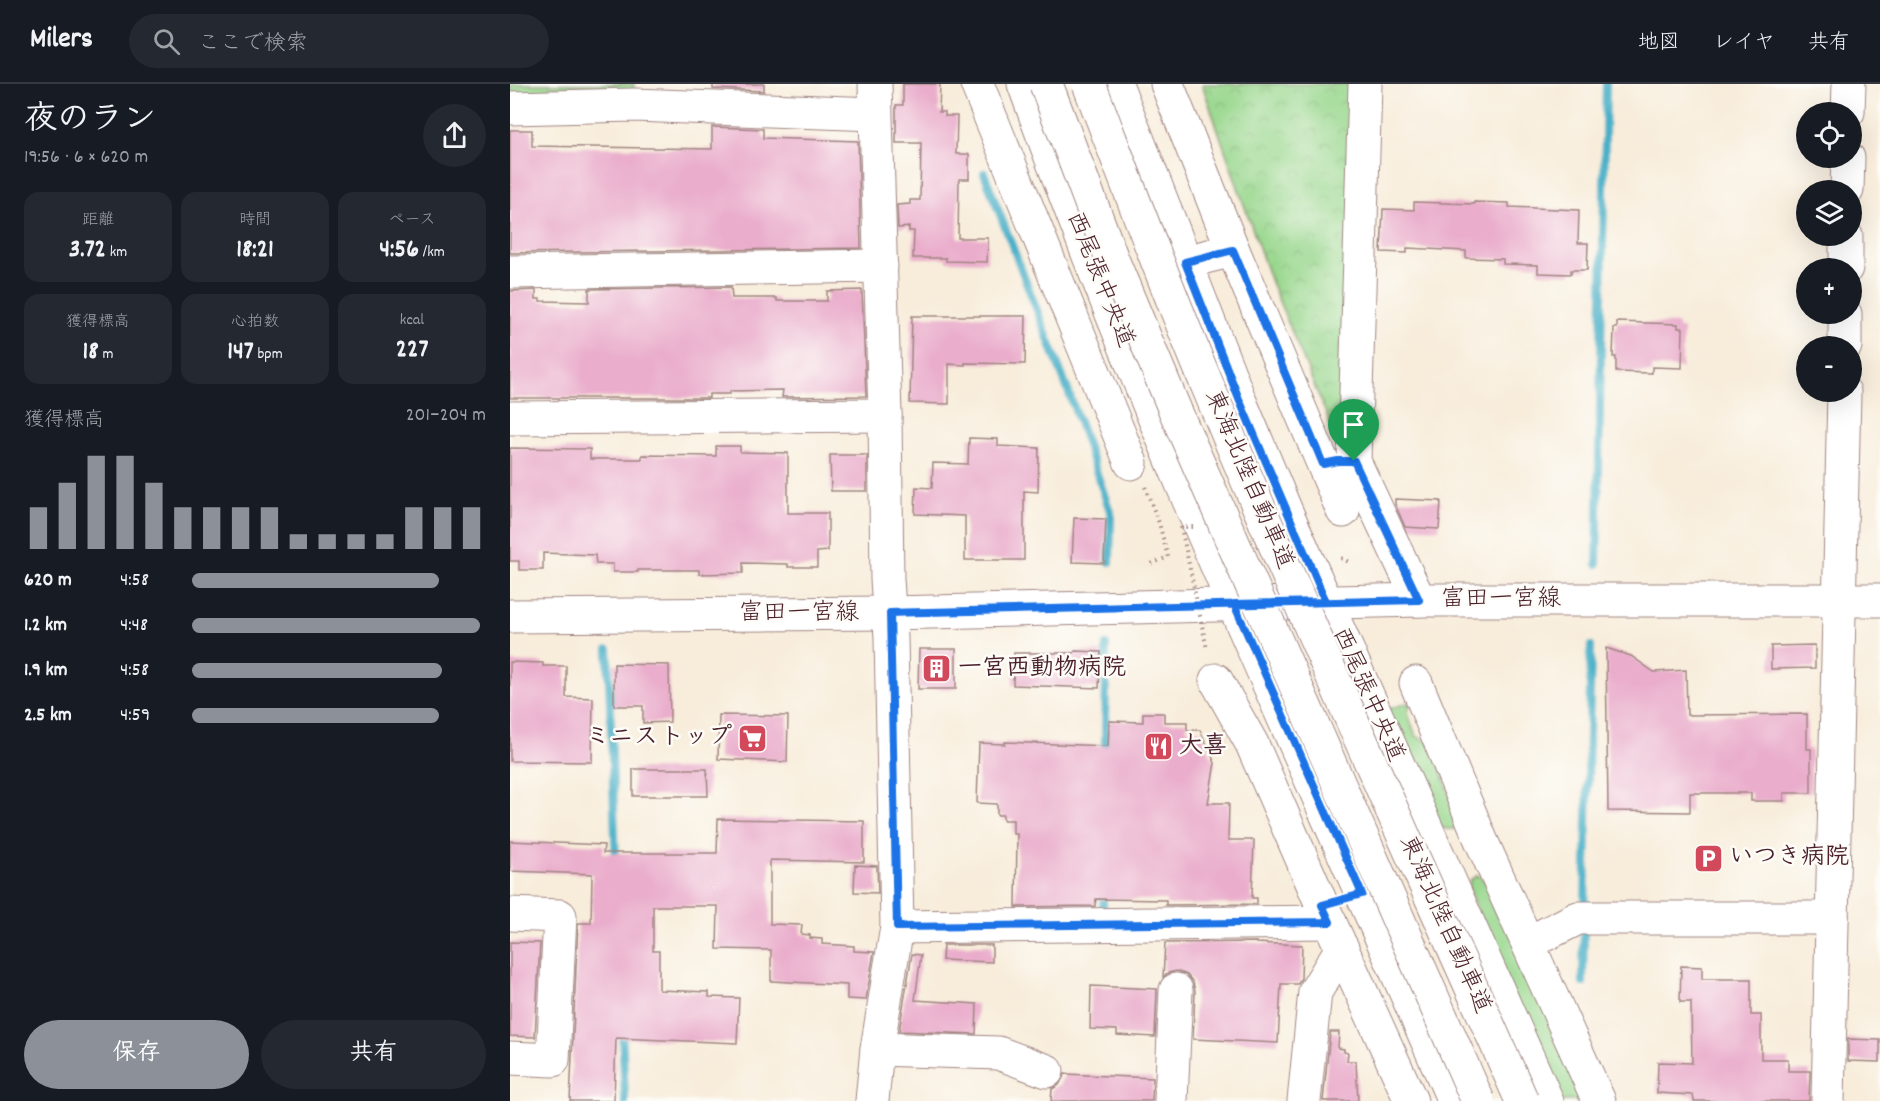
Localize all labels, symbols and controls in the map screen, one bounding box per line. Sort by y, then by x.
search box [129,14,549,68]
text: Milers [30,21,93,61]
icon: search [150,25,183,58]
text: ここで検索 [198,29,308,60]
text: 地図 [1638,29,1680,59]
text: レイヤ [1713,29,1775,59]
text: 共有 [1808,29,1850,59]
text: 夜のラン [24,98,156,145]
map controls [1796,102,1862,402]
button: locate [1796,102,1862,168]
button: share [423,104,486,167]
text: 19:56 · 6 × 620 m [24,144,148,172]
button: layers [1796,180,1862,246]
street label: 西尾張中央道 [1056,207,1142,353]
text: 距離 [82,209,114,232]
text: 時間 [239,209,271,232]
text: ペース [388,209,436,232]
text: 3.72 [69,232,106,269]
text: 18:21 [236,232,274,269]
text: 4:56 [379,232,419,269]
text: km [106,241,127,264]
text: /km [419,241,445,264]
button: + [1796,258,1862,324]
text: kcal [400,309,424,332]
text: 獲得標高 [66,311,130,334]
text: 心拍数 [231,311,279,334]
text: 227 [396,332,428,369]
text: 18 [83,334,99,371]
text: 147 [227,334,254,371]
button: − [1796,336,1862,402]
text: m [99,343,113,366]
text: bpm [254,343,283,366]
street label: 東海北陸自動車道 [1195,385,1301,575]
pin [1328,399,1379,461]
text: 201–204 m [406,402,486,430]
text: 獲得標高 [24,407,104,435]
icon: arrive [1337,408,1370,441]
text: 620 m [24,567,72,595]
text: 4:58 [120,567,149,595]
street label: 富田一宮線 [1441,583,1561,617]
street label: 富田一宮線 [739,597,859,631]
text: 1.2 km [24,612,67,640]
text: 4:48 [120,612,148,640]
street label: 西尾張中央道 [1322,622,1412,768]
place label: 一宮西動物病院 [958,652,1126,686]
building icon: 一宮西動物病院 [921,653,953,685]
text: 1.9 km [24,657,67,685]
text: 4:58 [120,657,149,685]
text: 2.5 km [24,702,72,730]
text: 4:59 [120,702,150,730]
place label: ミニストップ [586,721,732,755]
supermarket icon: ミニストップ [737,722,769,754]
place label: 大喜 [1179,730,1227,764]
restaurant icon: 大喜 [1142,731,1174,763]
street label: 東海北陸自動車道 [1389,830,1499,1020]
place label: いつき病院 [1729,841,1849,875]
parking icon: いつき病院 [1692,842,1724,874]
button: 保存 [24,1020,249,1089]
button: 共有 [261,1020,486,1089]

